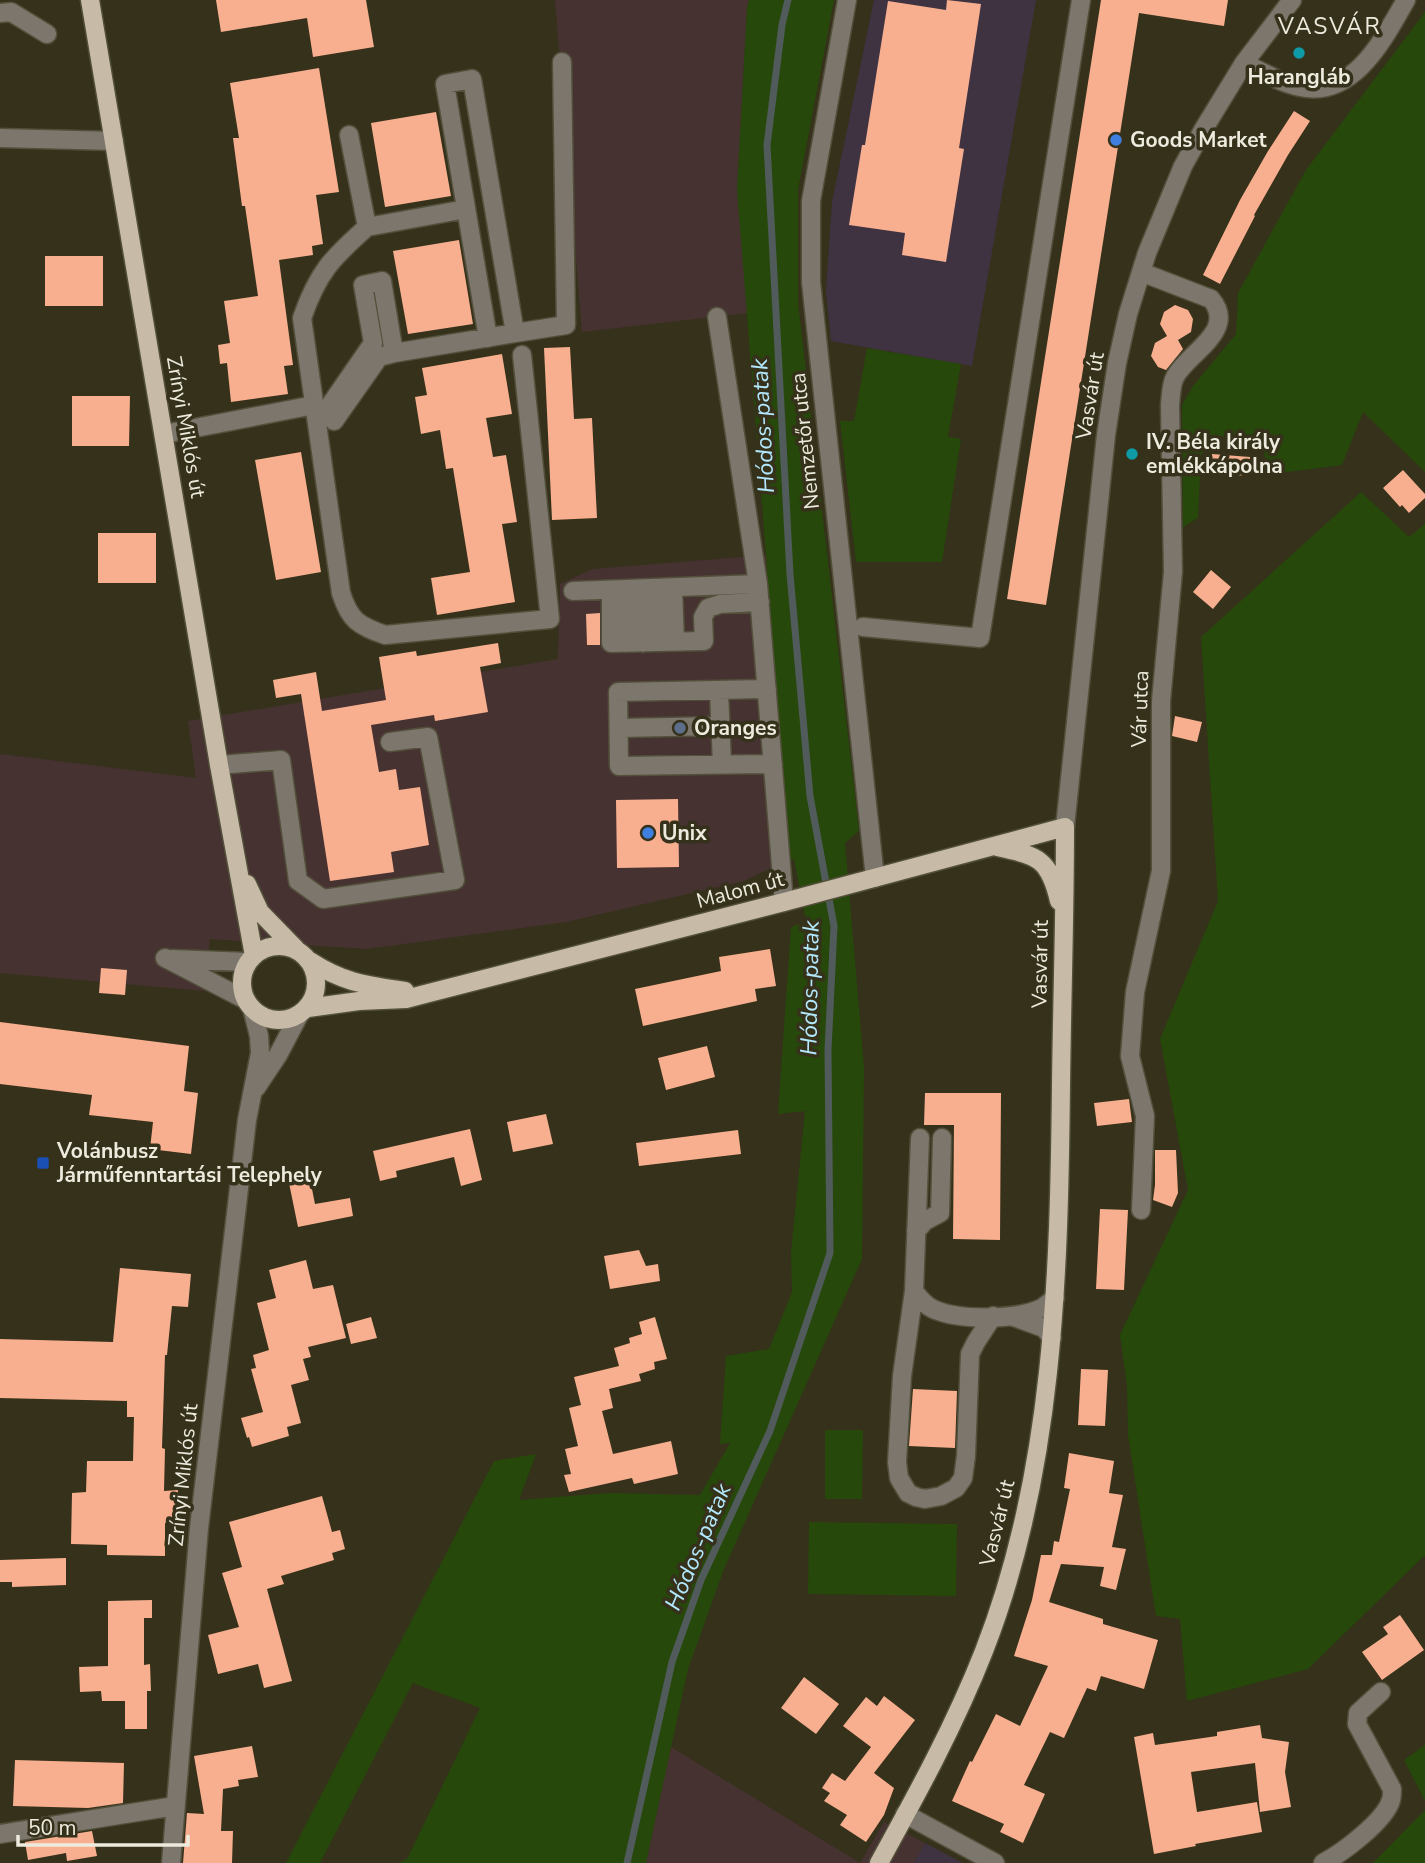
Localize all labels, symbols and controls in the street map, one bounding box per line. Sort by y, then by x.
district label: VASVÁR [1277,11,1382,42]
marker: Harangláb [1291,45,1307,61]
place label: Harangláb [1247,63,1351,91]
place label: Goods Market [1130,126,1267,154]
marker: Goods Market [1108,132,1124,148]
street label: Vasvár út [1069,350,1111,443]
street label: Zrínyi Miklós út [160,354,212,501]
water label: Hódos-patak [744,357,782,494]
street label: Nemzetőr utca [784,371,826,511]
place label: IV. Béla király emlékkápolna [1146,428,1283,480]
marker: IV. Béla király emlékkápolna [1124,446,1140,462]
street label: Vár utca [1125,670,1155,749]
place label: Oranges [694,714,777,742]
marker: Oranges [672,720,688,736]
place label: Unix [662,819,707,847]
marker: Unix [640,825,656,841]
street label: Malom út [693,865,787,915]
street label: Vasvár út [1025,919,1055,1009]
water label: Hódos-patak [793,920,827,1056]
place label: Volánbusz Járműfenntartási Telephely [56,1137,323,1189]
marker: Volánbusz Járműfenntartási Telephely [35,1155,51,1171]
street label: Zrínyi Miklós út [162,1402,204,1548]
street label: Vasvár út [973,1476,1021,1570]
water label: Hódos-patak [657,1479,739,1615]
scale bar [18,1804,187,1848]
text: 50 m [28,1814,77,1842]

